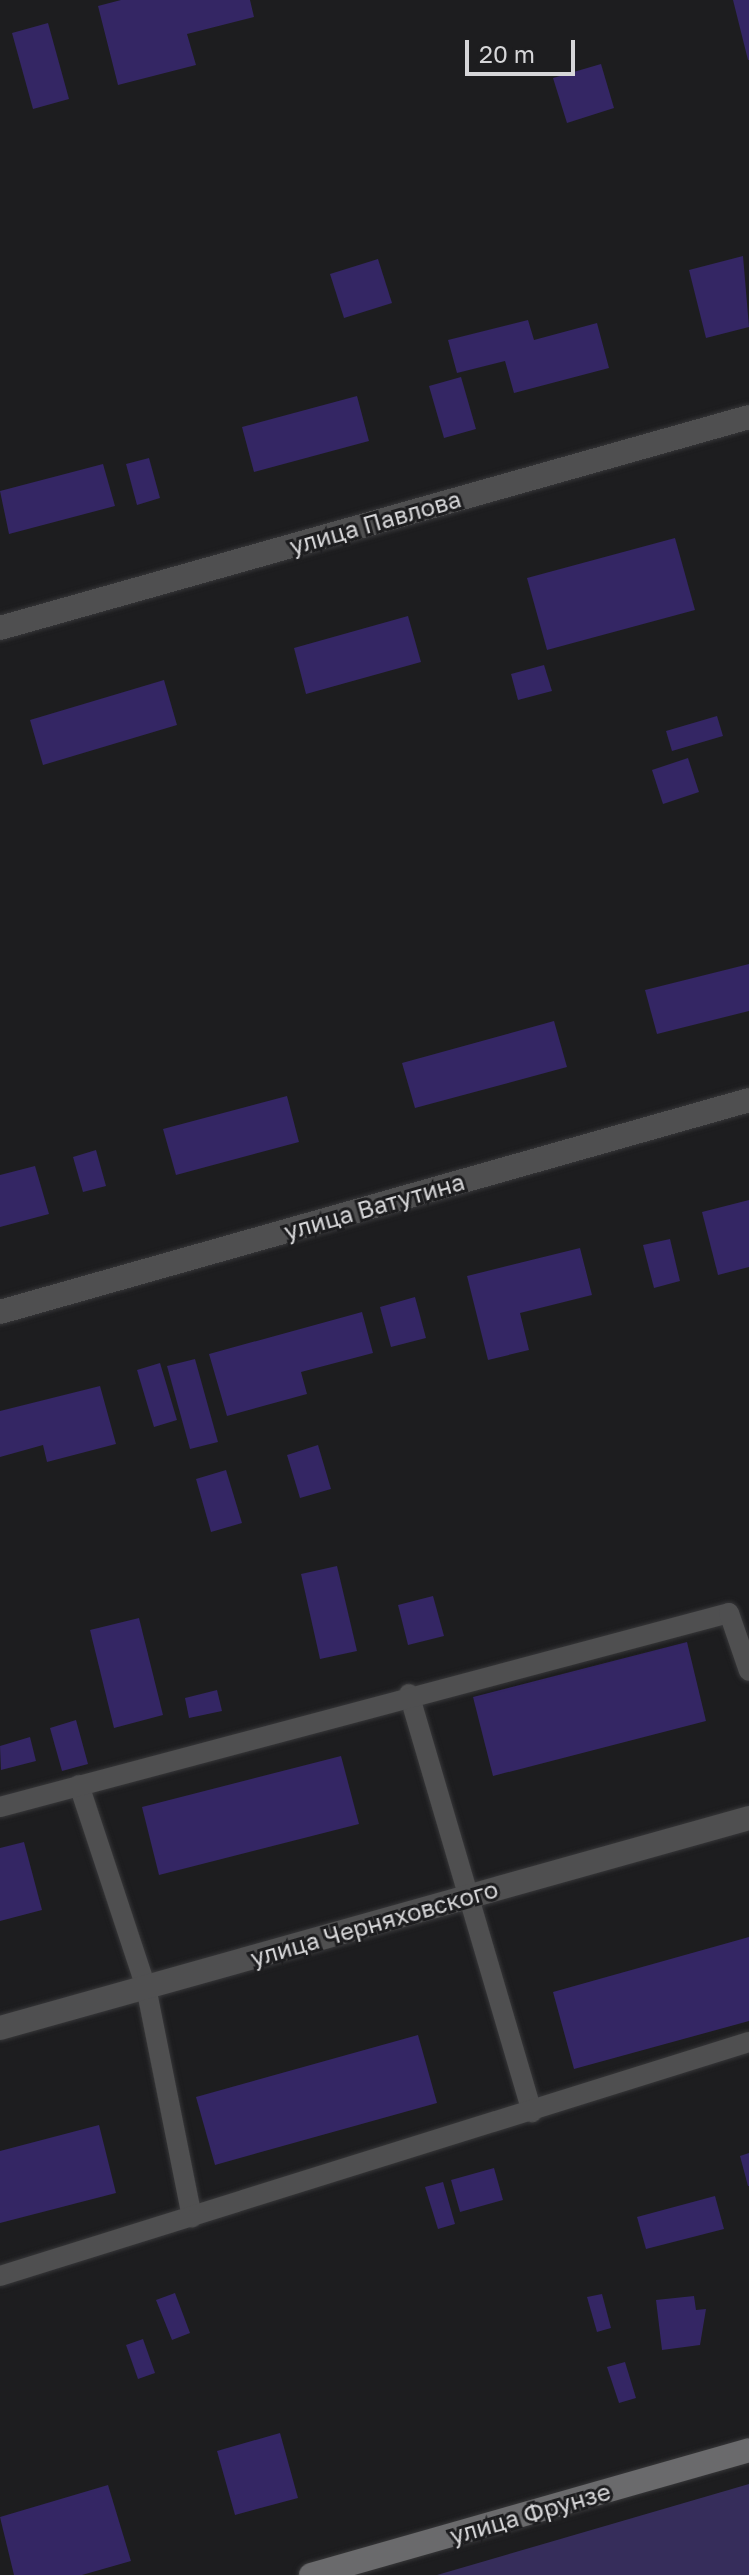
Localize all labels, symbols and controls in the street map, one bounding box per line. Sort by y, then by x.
scale bar [469,24,579,74]
text: 20 m [479,39,535,68]
street label: улица Павлова [286,484,464,560]
street label: улица Ватутина [280,1166,468,1246]
street label: улица Черняховского [247,1874,501,1972]
street label: улица Фрунзе [446,2476,614,2550]

